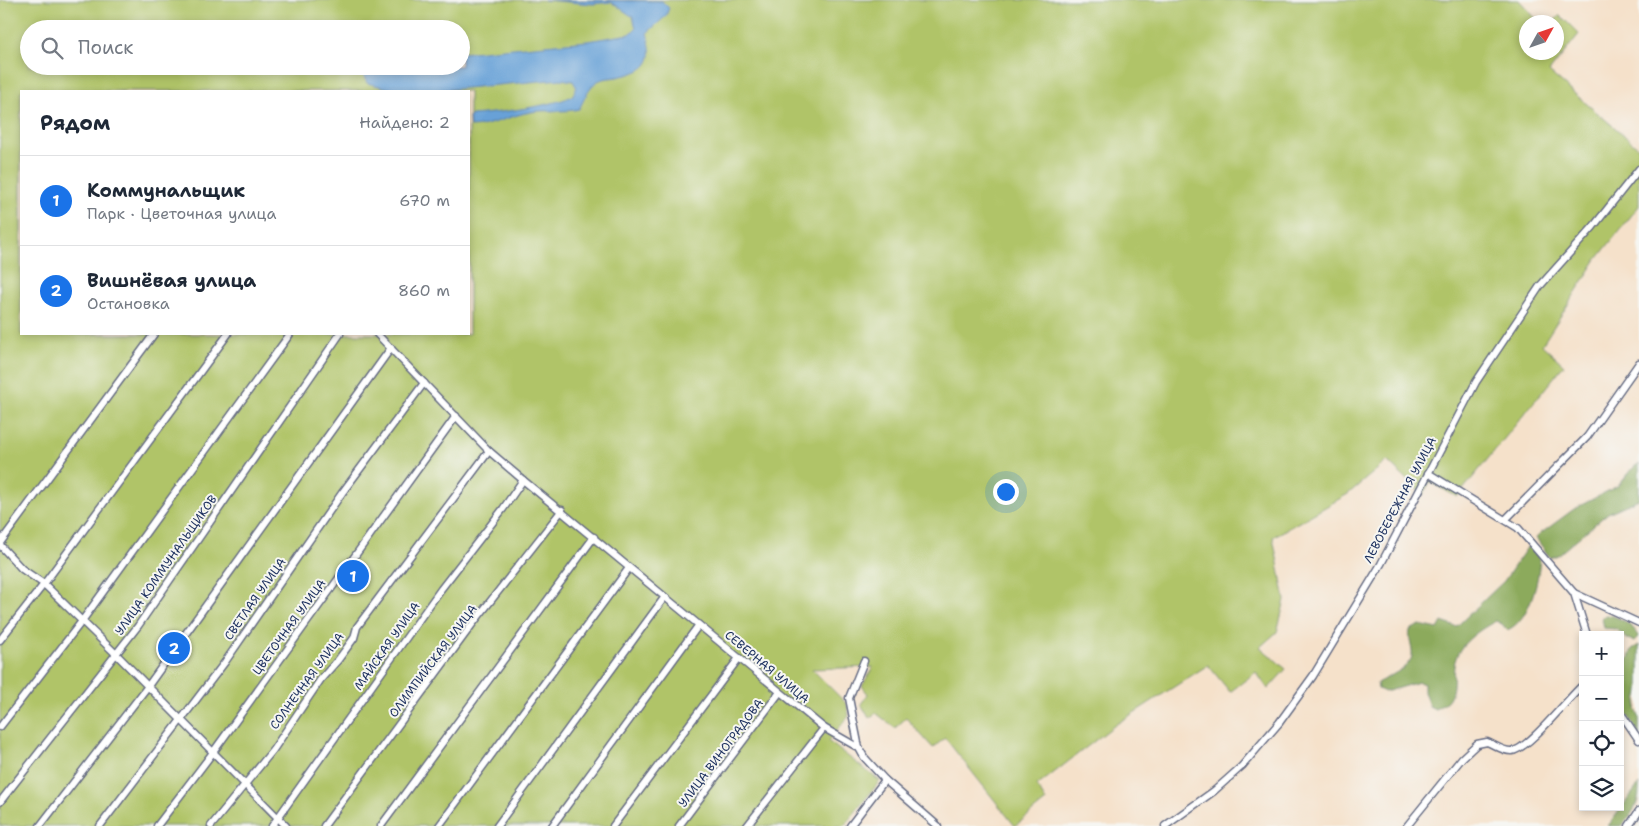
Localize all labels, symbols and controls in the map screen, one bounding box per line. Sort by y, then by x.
north arrow [1519,15,1564,60]
search box [20,20,470,75]
icon: search [38,34,66,62]
text: Поиск [78,35,133,60]
text: Рядом [40,109,110,137]
text: Найдено: 2 [359,112,450,133]
text: Коммунальщик [87,178,245,203]
text: 1 [52,190,60,211]
text: 670 m [399,190,450,211]
text: Парк · Цветочная улица [87,203,276,224]
text: Вишнёвая улица [87,268,256,293]
text: 2 [50,280,62,301]
text: 860 m [398,280,450,301]
text: Остановка [87,293,170,314]
street label: ЛЕВОБЕРЕЖНАЯ УЛИЦА [1360,434,1440,566]
your location [993,479,1019,505]
street label: УЛИЦА КОММУНАЛЬЩИКОВ [111,492,221,638]
street label: СВЕТЛАЯ УЛИЦА [221,554,290,643]
pin: 1 [337,557,369,595]
street label: ЦВЕТОЧНАЯ УЛИЦА [249,576,329,678]
street label: МАЙСКАЯ УЛИЦА [350,598,424,693]
street label: ОЛИМПИЙСКАЯ УЛИЦА [385,601,481,721]
street label: СЕВЕРНАЯ УЛИЦА [721,627,813,707]
pin: 2 [158,629,190,667]
street label: СОЛНЕЧНАЯ УЛИЦА [266,629,348,733]
map controls [1579,631,1624,811]
button: + [1579,631,1624,676]
button: − [1579,676,1624,721]
street label: УЛИЦА ВИНОГРАДОВА [675,695,767,810]
button: locate [1579,721,1624,766]
button: layers [1579,766,1624,811]

